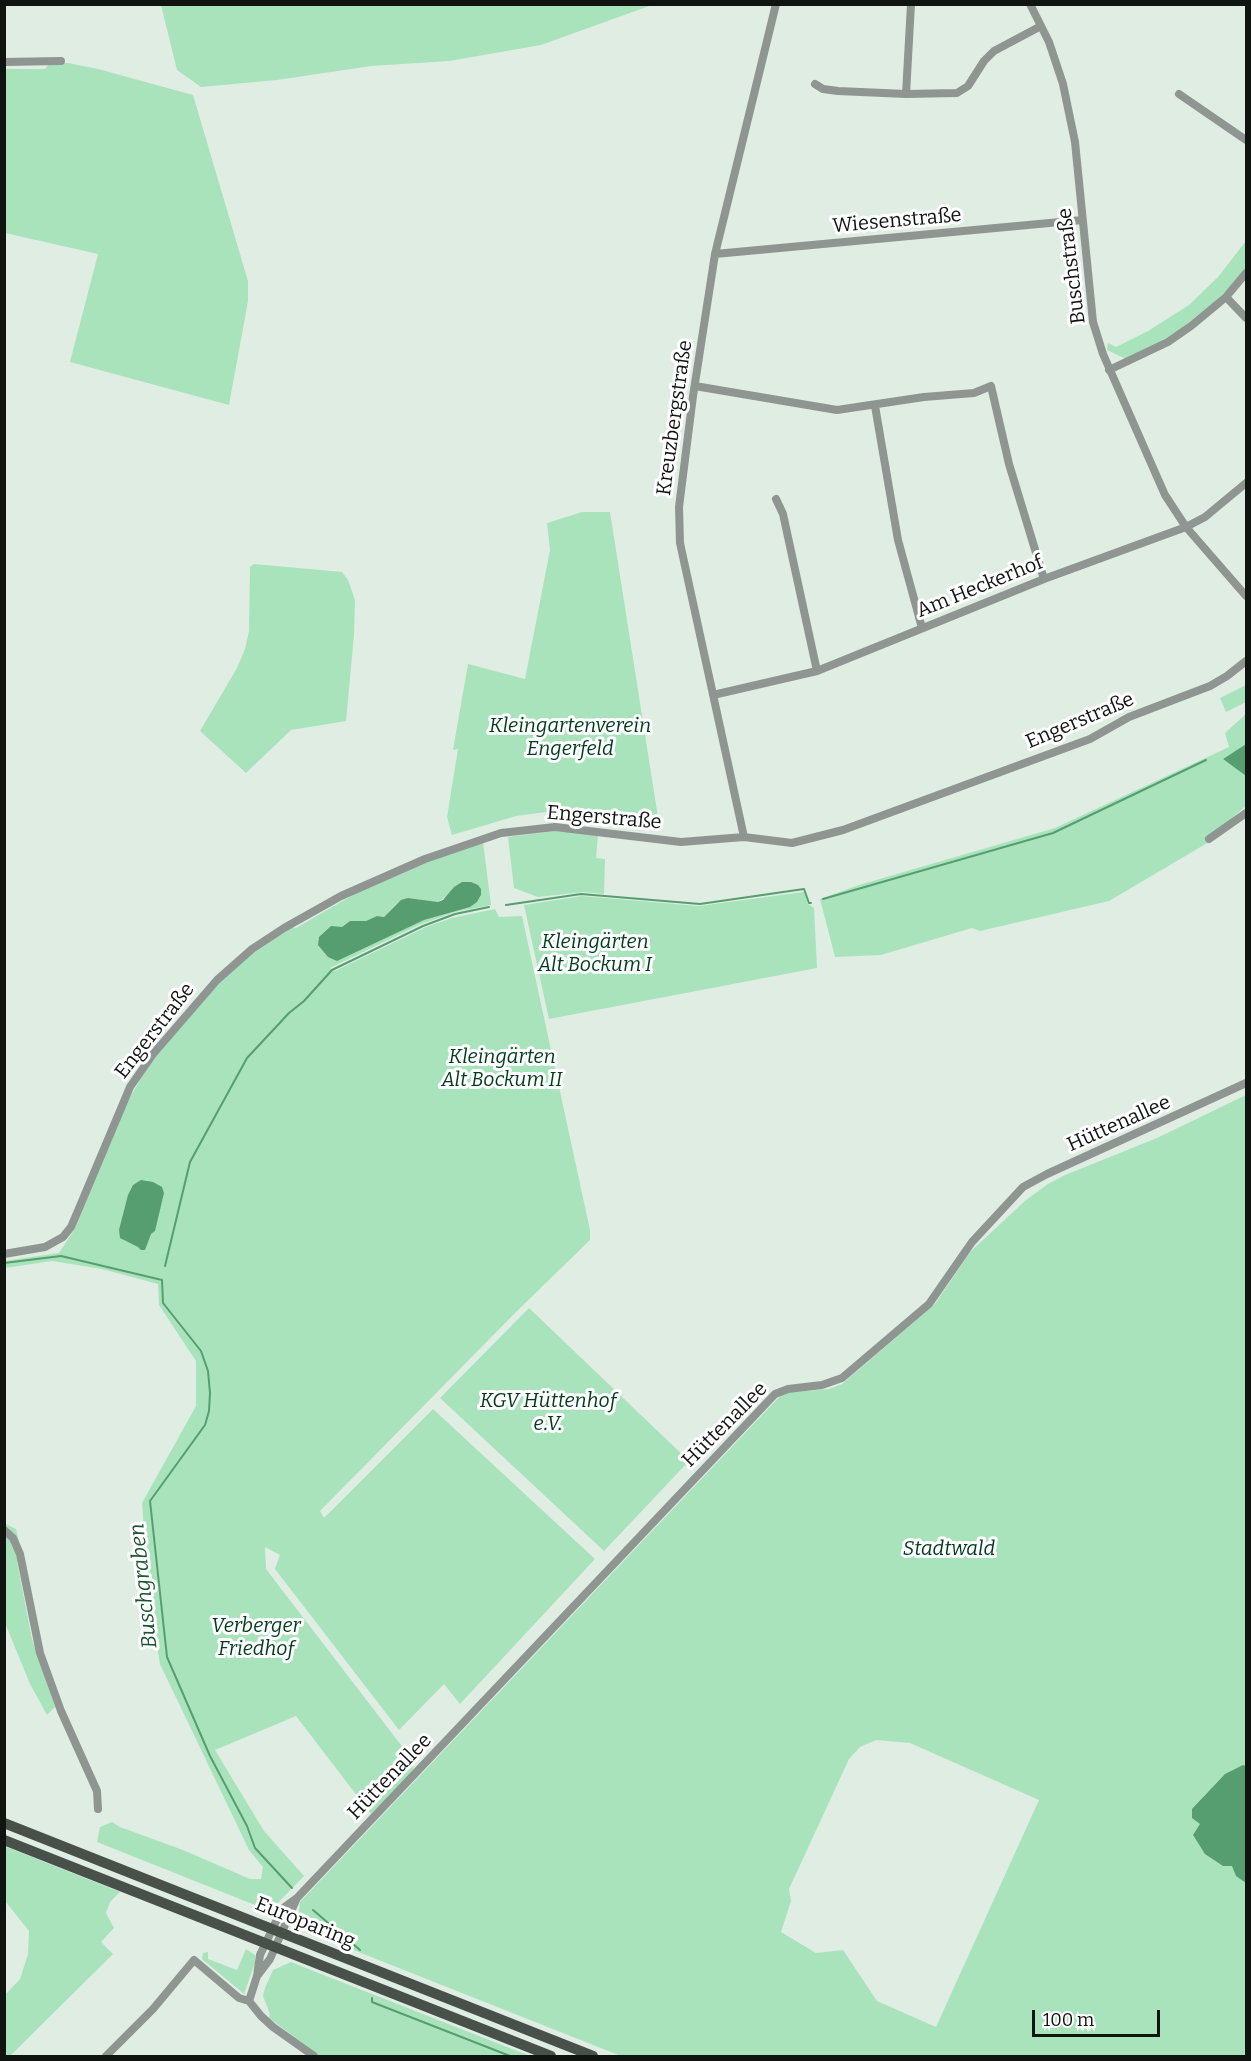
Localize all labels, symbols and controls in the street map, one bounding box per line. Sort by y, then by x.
street label: Wiesenstraße [832,203,962,239]
street label: Buschstraße [1053,207,1091,325]
street label: Kreuzbergstraße [652,339,698,497]
street label: Am Heckerhof [913,551,1047,623]
street label: Engerstraße [1022,687,1138,755]
park label: Kleingartenverein Engerfeld [489,714,651,761]
street label: Engerstraße [546,801,662,835]
park label: Kleingärten Alt Bockum I [538,930,652,977]
street label: Engerstraße [110,978,200,1084]
park label: Kleingärten Alt Bockum II [442,1045,562,1092]
street label: Hüttenallee [1064,1091,1174,1157]
street label: Hüttenallee [677,1377,773,1473]
park label: KGV Hüttenhof e.V. [480,1389,616,1436]
water label: Buschgraben [125,1522,163,1650]
park label: Stadtwald [903,1537,995,1561]
park label: Verberger Friedhof [211,1614,301,1661]
street label: Hüttenallee [343,1729,437,1825]
street label: Europaring [252,1892,358,1954]
scale bar [1035,1998,1162,2036]
text: 100 m [1043,2009,1094,2031]

